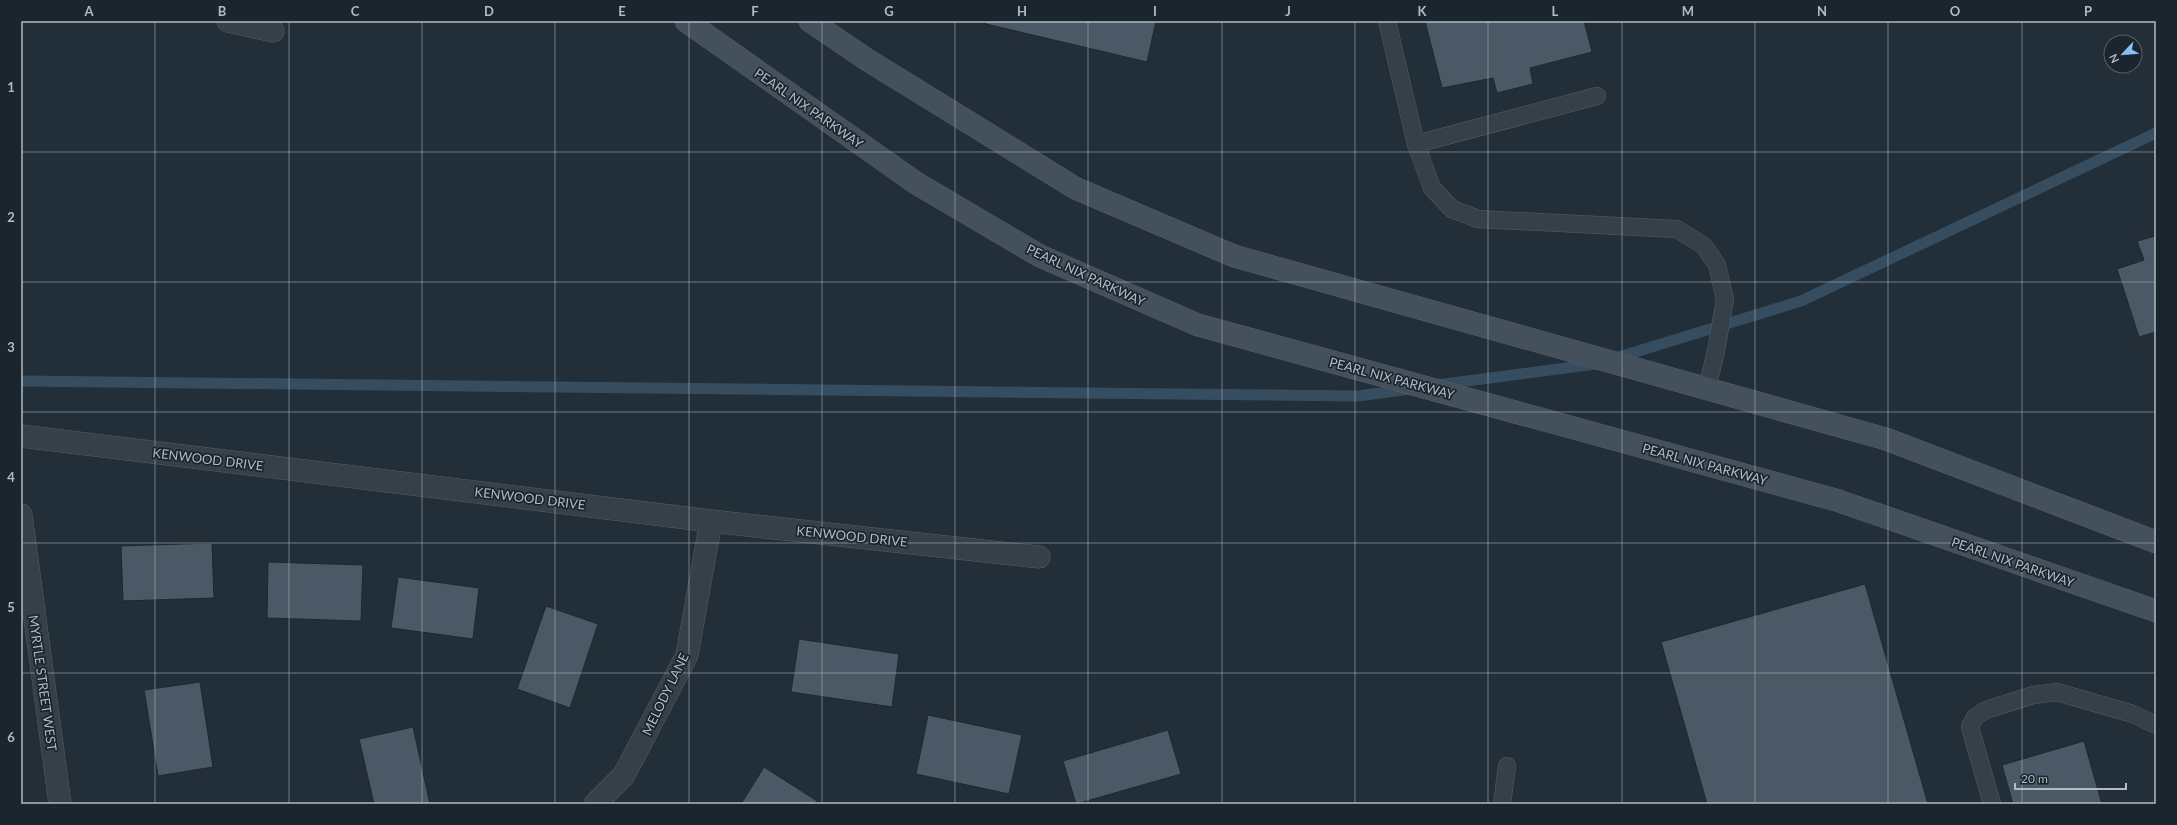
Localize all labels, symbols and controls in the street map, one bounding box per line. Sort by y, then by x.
text: A [83,3,94,19]
text: B [218,3,227,19]
text: C [351,3,360,19]
text: D [484,3,494,19]
text: E [618,3,626,19]
text: F [751,3,759,19]
text: G [884,3,894,19]
text: H [1017,3,1027,19]
text: I [1153,3,1157,19]
text: J [1285,3,1291,19]
text: K [1418,3,1428,19]
text: L [1552,3,1559,19]
text: M [1682,3,1694,19]
text: N [1817,3,1827,19]
text: O [1950,3,1961,19]
text: P [2084,3,2092,19]
north arrow [2103,34,2143,74]
text: N [2106,52,2121,65]
street label: PEARL NIX PARKWAY [752,65,867,152]
text: 1 [7,79,15,95]
text: 2 [7,209,15,225]
street label: PEARL NIX PARKWAY [1024,241,1149,310]
text: 3 [7,339,15,355]
street label: PEARL NIX PARKWAY [1328,354,1457,403]
street label: PEARL NIX PARKWAY [1641,440,1770,489]
street label: KENWOOD DRIVE [152,444,264,474]
text: 4 [7,469,15,485]
street label: KENWOOD DRIVE [474,483,586,513]
street label: KENWOOD DRIVE [796,522,908,550]
street label: PEARL NIX PARKWAY [1949,533,2077,591]
text: 5 [7,599,15,615]
street label: MYRTLE STREET WEST [26,614,61,752]
street label: MELODY LANE [638,650,692,738]
text: 6 [7,729,15,745]
scale bar [2015,765,2126,791]
text: 20 m [2021,771,2048,786]

